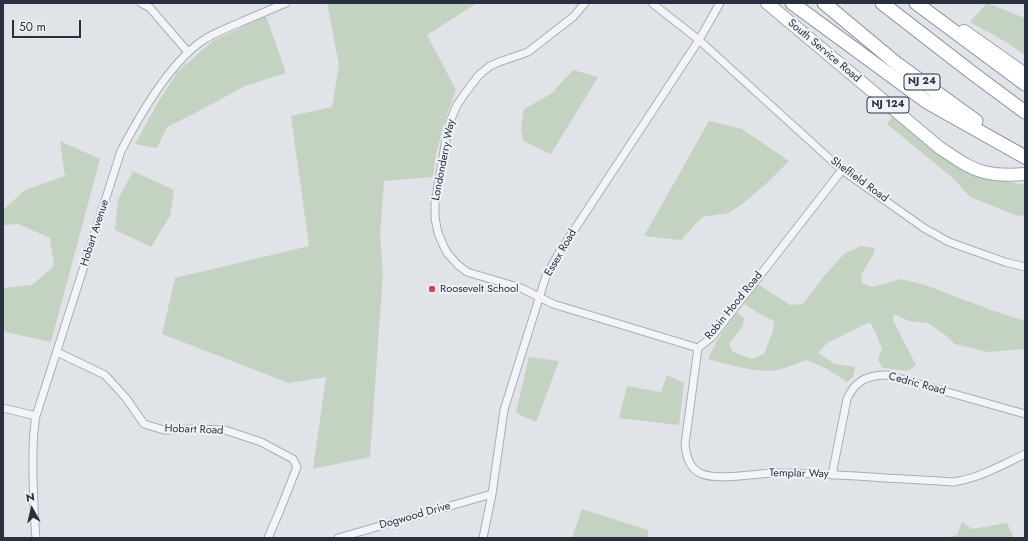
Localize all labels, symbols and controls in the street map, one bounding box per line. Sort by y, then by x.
scale bar [14,12,83,38]
street label: South Service Road [785,17,863,85]
text: 50 m [19,18,46,36]
road number: NJ 24 [904,74,940,90]
road number: NJ 124 [867,97,909,113]
street label: Londonderry Way [430,118,458,202]
street label: Sheffield Road [828,155,890,205]
street label: Hobart Avenue [78,198,112,268]
street label: Essex Road [542,227,580,279]
street label: Robin Hood Road [703,269,765,343]
place label: Roosevelt School [440,282,519,296]
marker: Roosevelt School [427,284,437,294]
street label: Cedric Road [887,370,947,398]
street label: Hobart Road [164,422,224,438]
street label: Templar Way [769,467,829,481]
north arrow [12,489,52,529]
text: N [25,489,36,506]
street label: Dogwood Drive [378,500,452,532]

